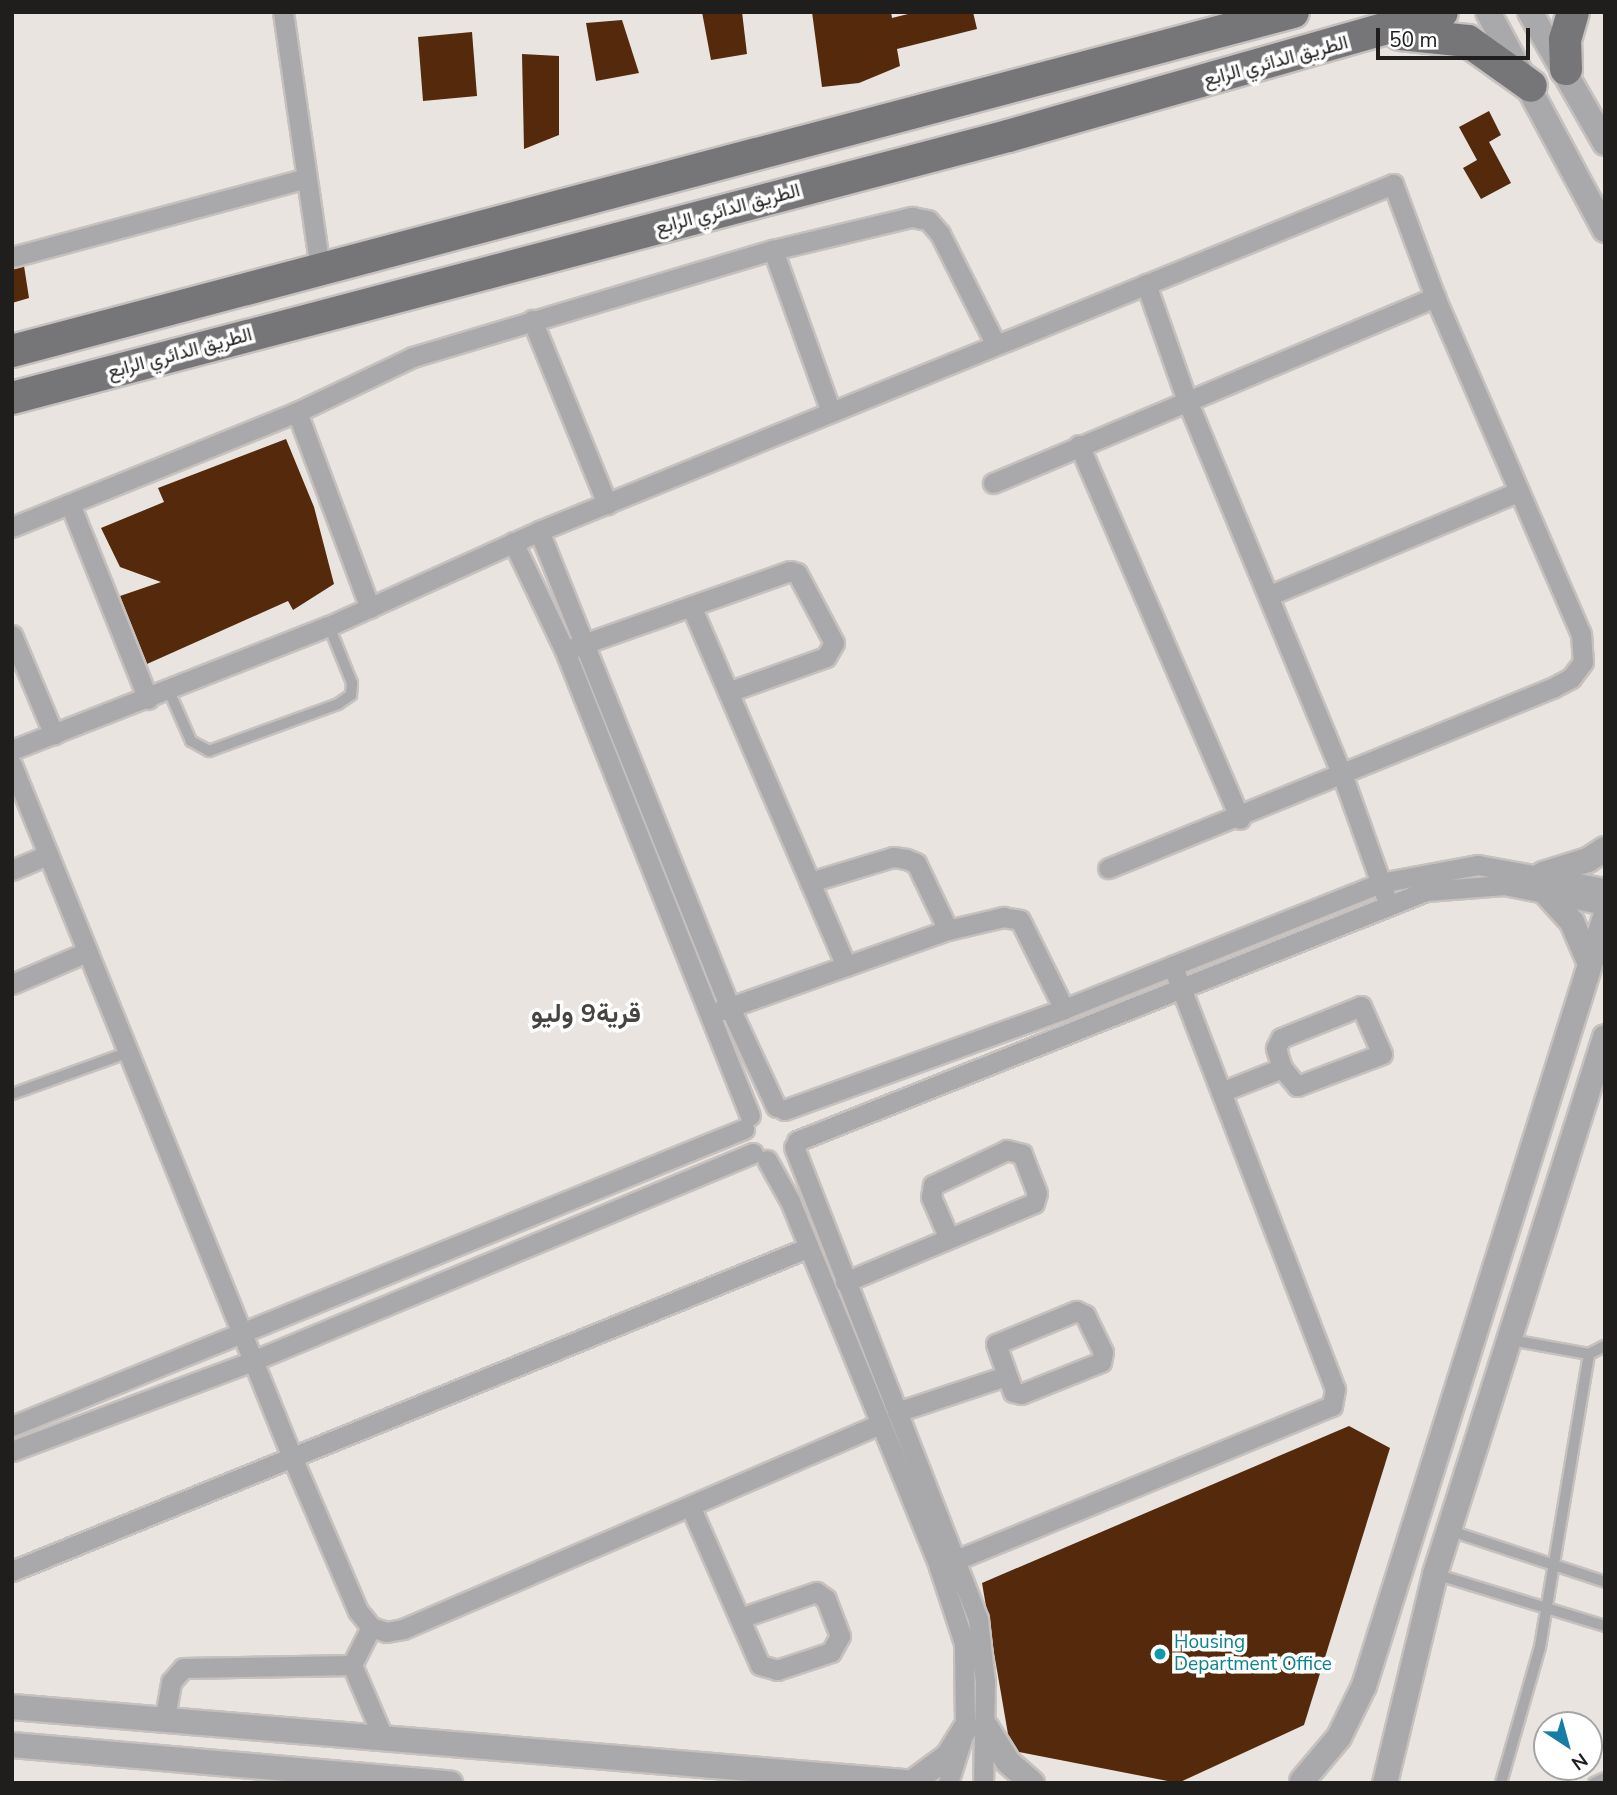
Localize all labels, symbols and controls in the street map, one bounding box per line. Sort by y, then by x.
scale bar [1379,14,1533,58]
text: 50 m [1389,26,1438,54]
street label: الطريق الدائري الرابع [1201,32,1351,92]
street label: الطريق الدائري الرابع [653,180,803,240]
street label: الطريق الدائري الرابع [105,324,255,384]
district label: قرية9 وليو [531,998,641,1030]
place label: Housing Department Office [1174,1632,1332,1676]
marker: Housing Department Office [1152,1646,1168,1662]
north arrow [1533,1711,1603,1781]
text: N [1566,1747,1593,1776]

